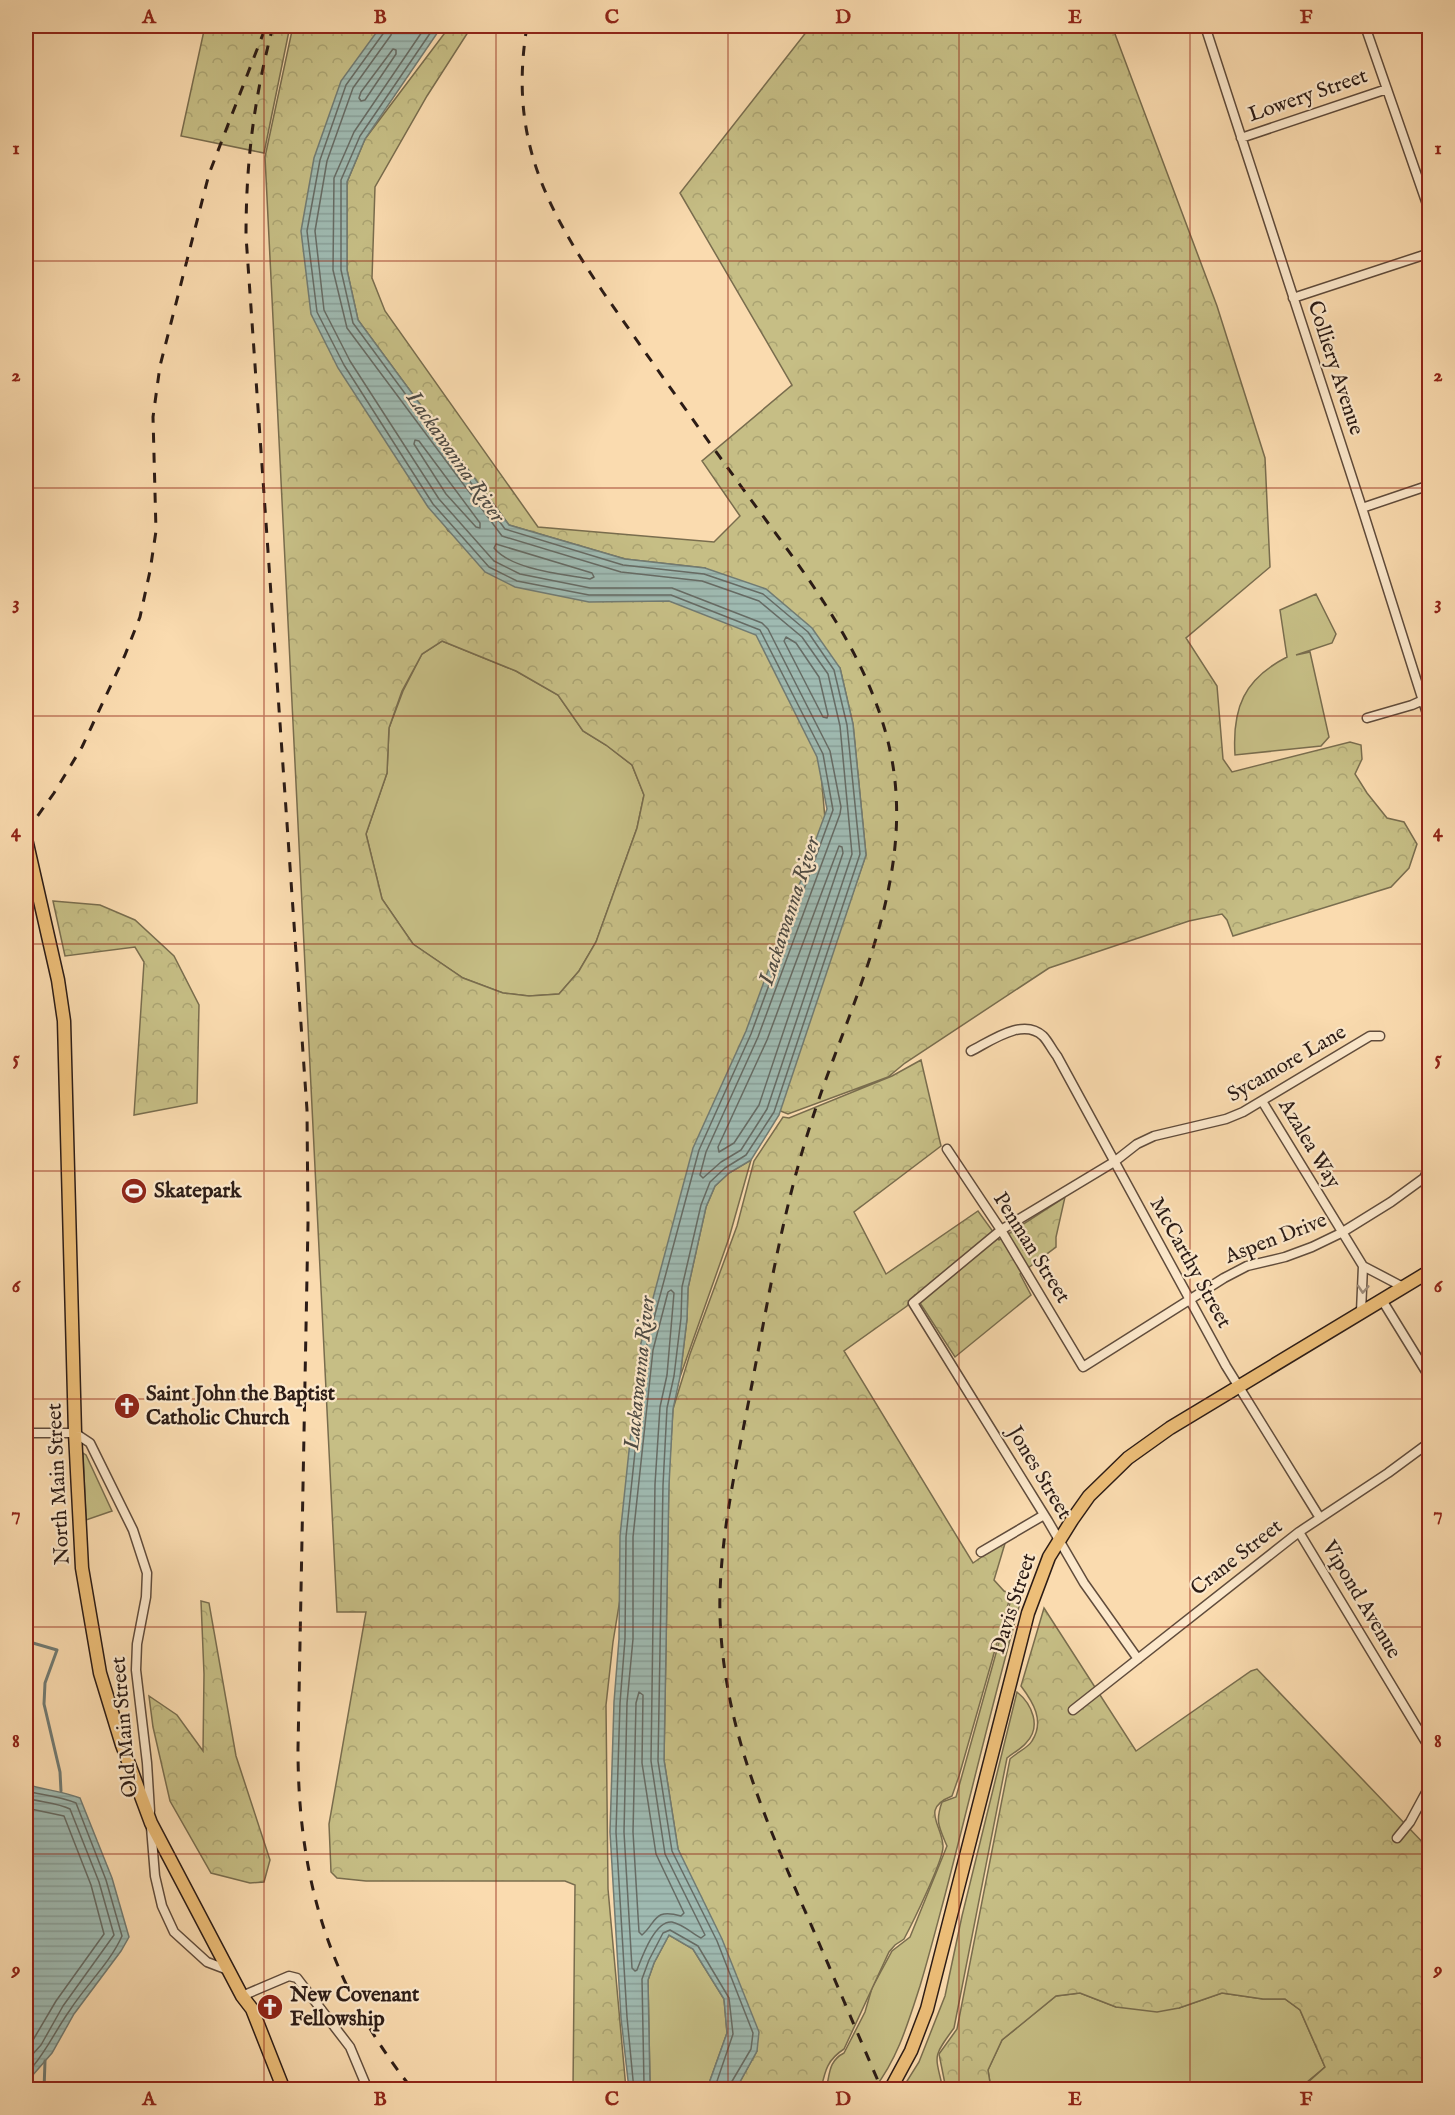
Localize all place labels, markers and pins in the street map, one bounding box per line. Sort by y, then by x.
sports icon: Skatepark [119,1176,149,1206]
place label: Skatepark [154,1178,242,1205]
place label: Saint John the Baptist Catholic Church [146,1381,336,1432]
church icon: Saint John the Baptist Catholic Church [112,1391,142,1421]
place label: New Covenant Fellowship [289,1982,420,2033]
church icon: New Covenant Fellowship [255,1992,285,2022]

